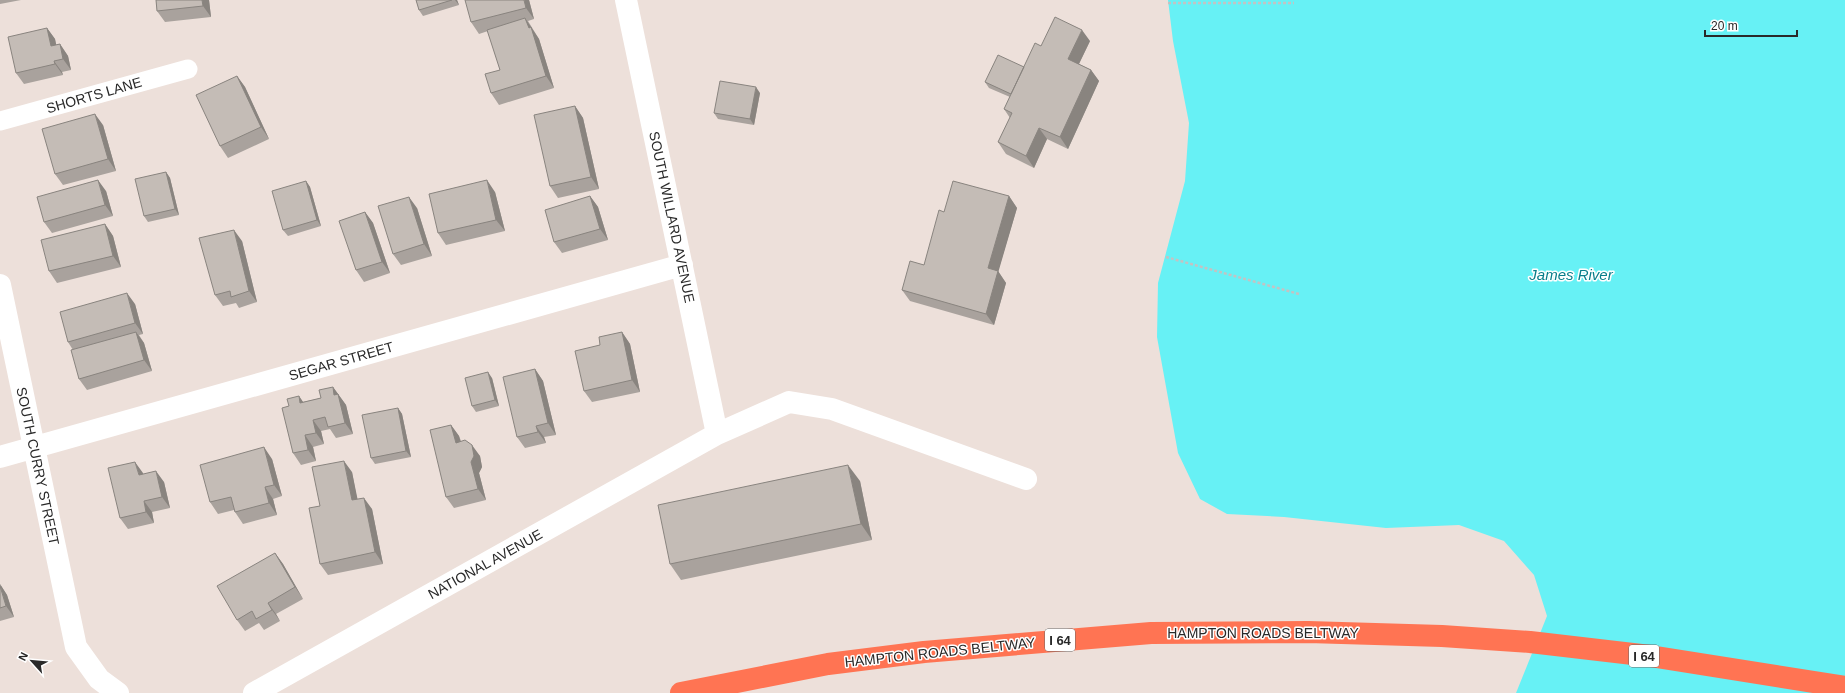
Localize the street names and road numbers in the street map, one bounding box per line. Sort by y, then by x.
street label: SHORTS LANE [44,74,144,116]
street label: SOUTH WILLARD AVENUE [646,130,698,304]
street label: SEGAR STREET [287,338,396,384]
street label: SOUTH CURRY STREET [13,385,63,547]
street label: NATIONAL AVENUE [425,526,545,602]
street label: HAMPTON ROADS BELTWAY [1167,625,1359,641]
road number: I 64 [1045,629,1075,651]
street label: HAMPTON ROADS BELTWAY [844,634,1037,670]
road number: I 64 [1629,645,1659,667]

